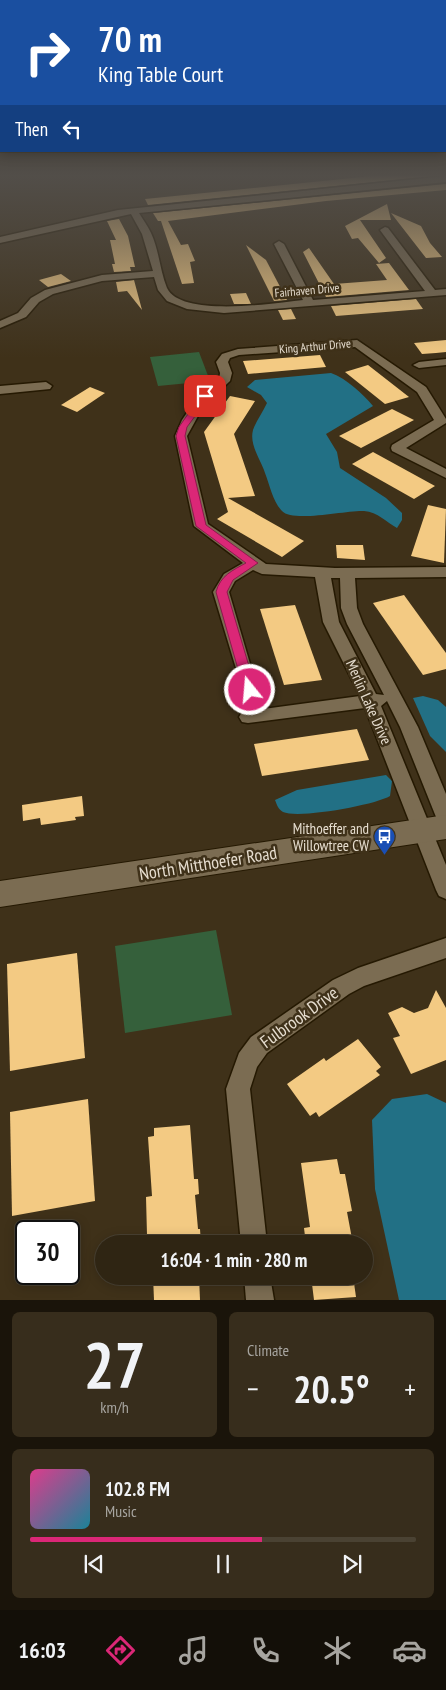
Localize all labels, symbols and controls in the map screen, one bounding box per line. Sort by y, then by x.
text: 70 m [98,16,162,62]
icon: right [15,20,80,85]
text: King Table Court [98,60,223,88]
icon: left [58,115,86,143]
text: Then [15,117,48,141]
street label: Fairhaven Drive [274,280,340,300]
street label: King Arthur Drive [279,335,351,357]
pin [184,375,226,417]
icon: arrive [191,382,219,410]
street label: Merlin Lake Drive [342,657,396,747]
position arrow [223,663,275,715]
place label: Mithoeffer and Willowtree CW [293,819,369,855]
bus stop icon: Mithoeffer and Willowtree CW [373,825,397,856]
street label: North Mitthoefer Road [137,841,279,885]
street label: Fulbrook Drive [256,981,342,1053]
speed limit sign: 30 [15,1220,80,1285]
text: 16:04 · 1 min · 280 m [161,1248,307,1272]
text: 27 [83,1322,146,1406]
text: Climate [247,1340,289,1360]
text: 20.5° [293,1364,370,1413]
text: − [247,1370,259,1407]
text: + [404,1370,416,1407]
text: km/h [100,1397,129,1417]
text: 102.8 FM [105,1477,170,1501]
text: Music [105,1501,137,1521]
icon: previous [80,1550,108,1578]
icon: pause [209,1550,237,1578]
icon: next [338,1550,366,1578]
icon: directions [103,1633,138,1668]
icon: music [176,1633,211,1668]
icon: phone [248,1633,283,1668]
icon: climate [320,1633,355,1668]
icon: car [392,1633,427,1668]
text: 16:03 [19,1636,66,1664]

